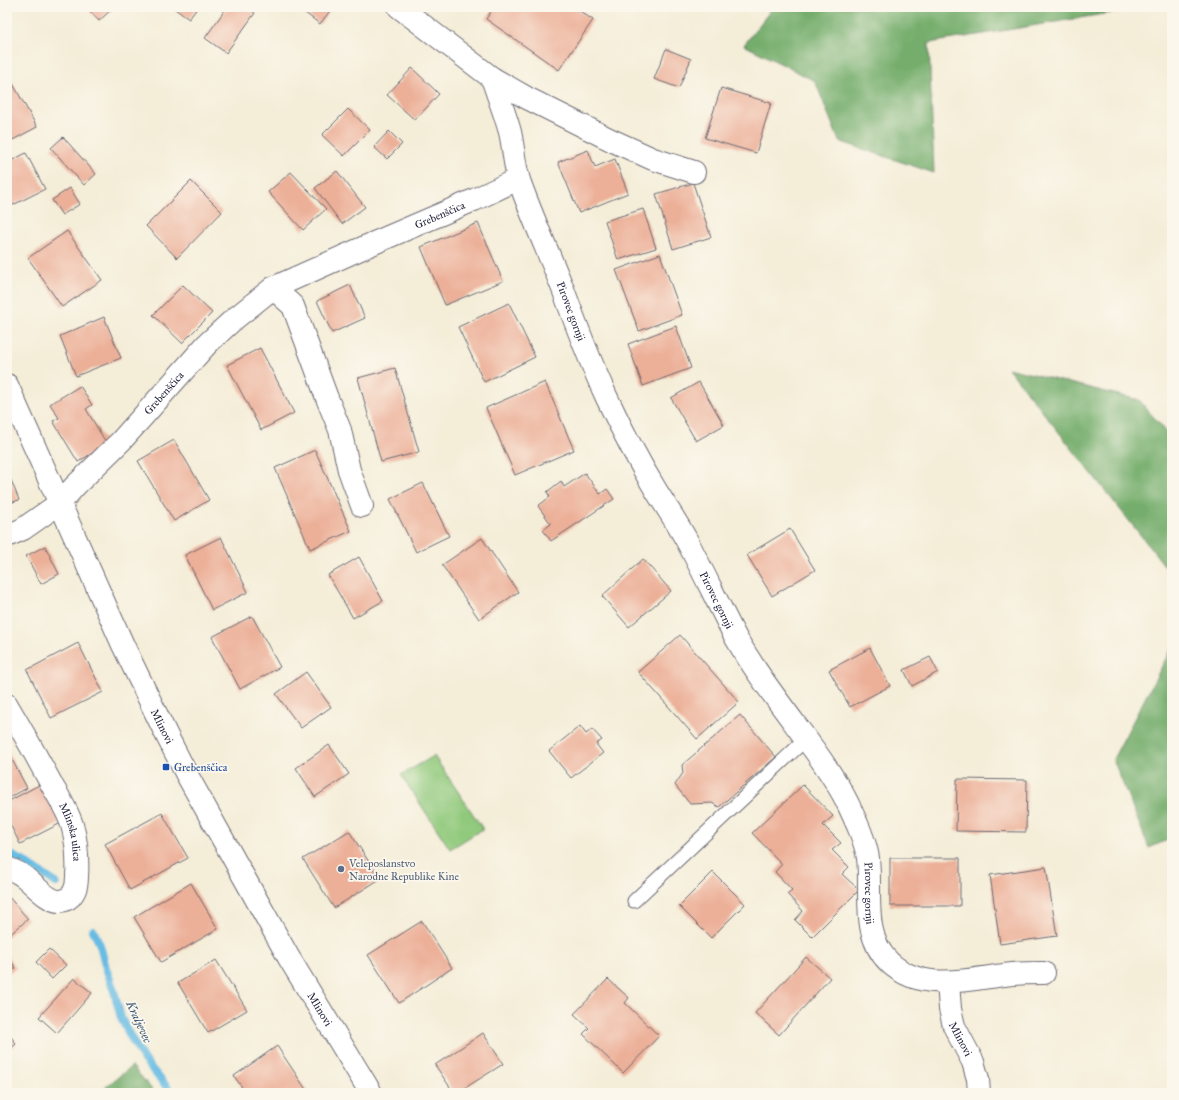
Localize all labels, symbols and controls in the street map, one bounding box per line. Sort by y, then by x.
street label: Grebenščica [413,198,467,231]
street label: Pirovec gornji [554,280,588,343]
street label: Grebenščica [141,368,186,417]
street label: Pirovec gornji [697,569,736,631]
street label: Mlinovi [148,707,176,746]
place label: Grebenščica [174,761,228,774]
marker: Grebenščica [161,762,171,772]
street label: Mlinska ulica [57,800,84,862]
place label: Veleposlanstvo Narodne Republike Kine [348,857,459,883]
street label: Pirovec gornji [862,862,877,925]
marker: Veleposlanstvo Narodne Republike Kine [336,864,346,874]
street label: Mlinovi [305,990,335,1028]
water label: Kraljevec [122,998,155,1046]
street label: Mlinovi [946,1019,975,1058]

